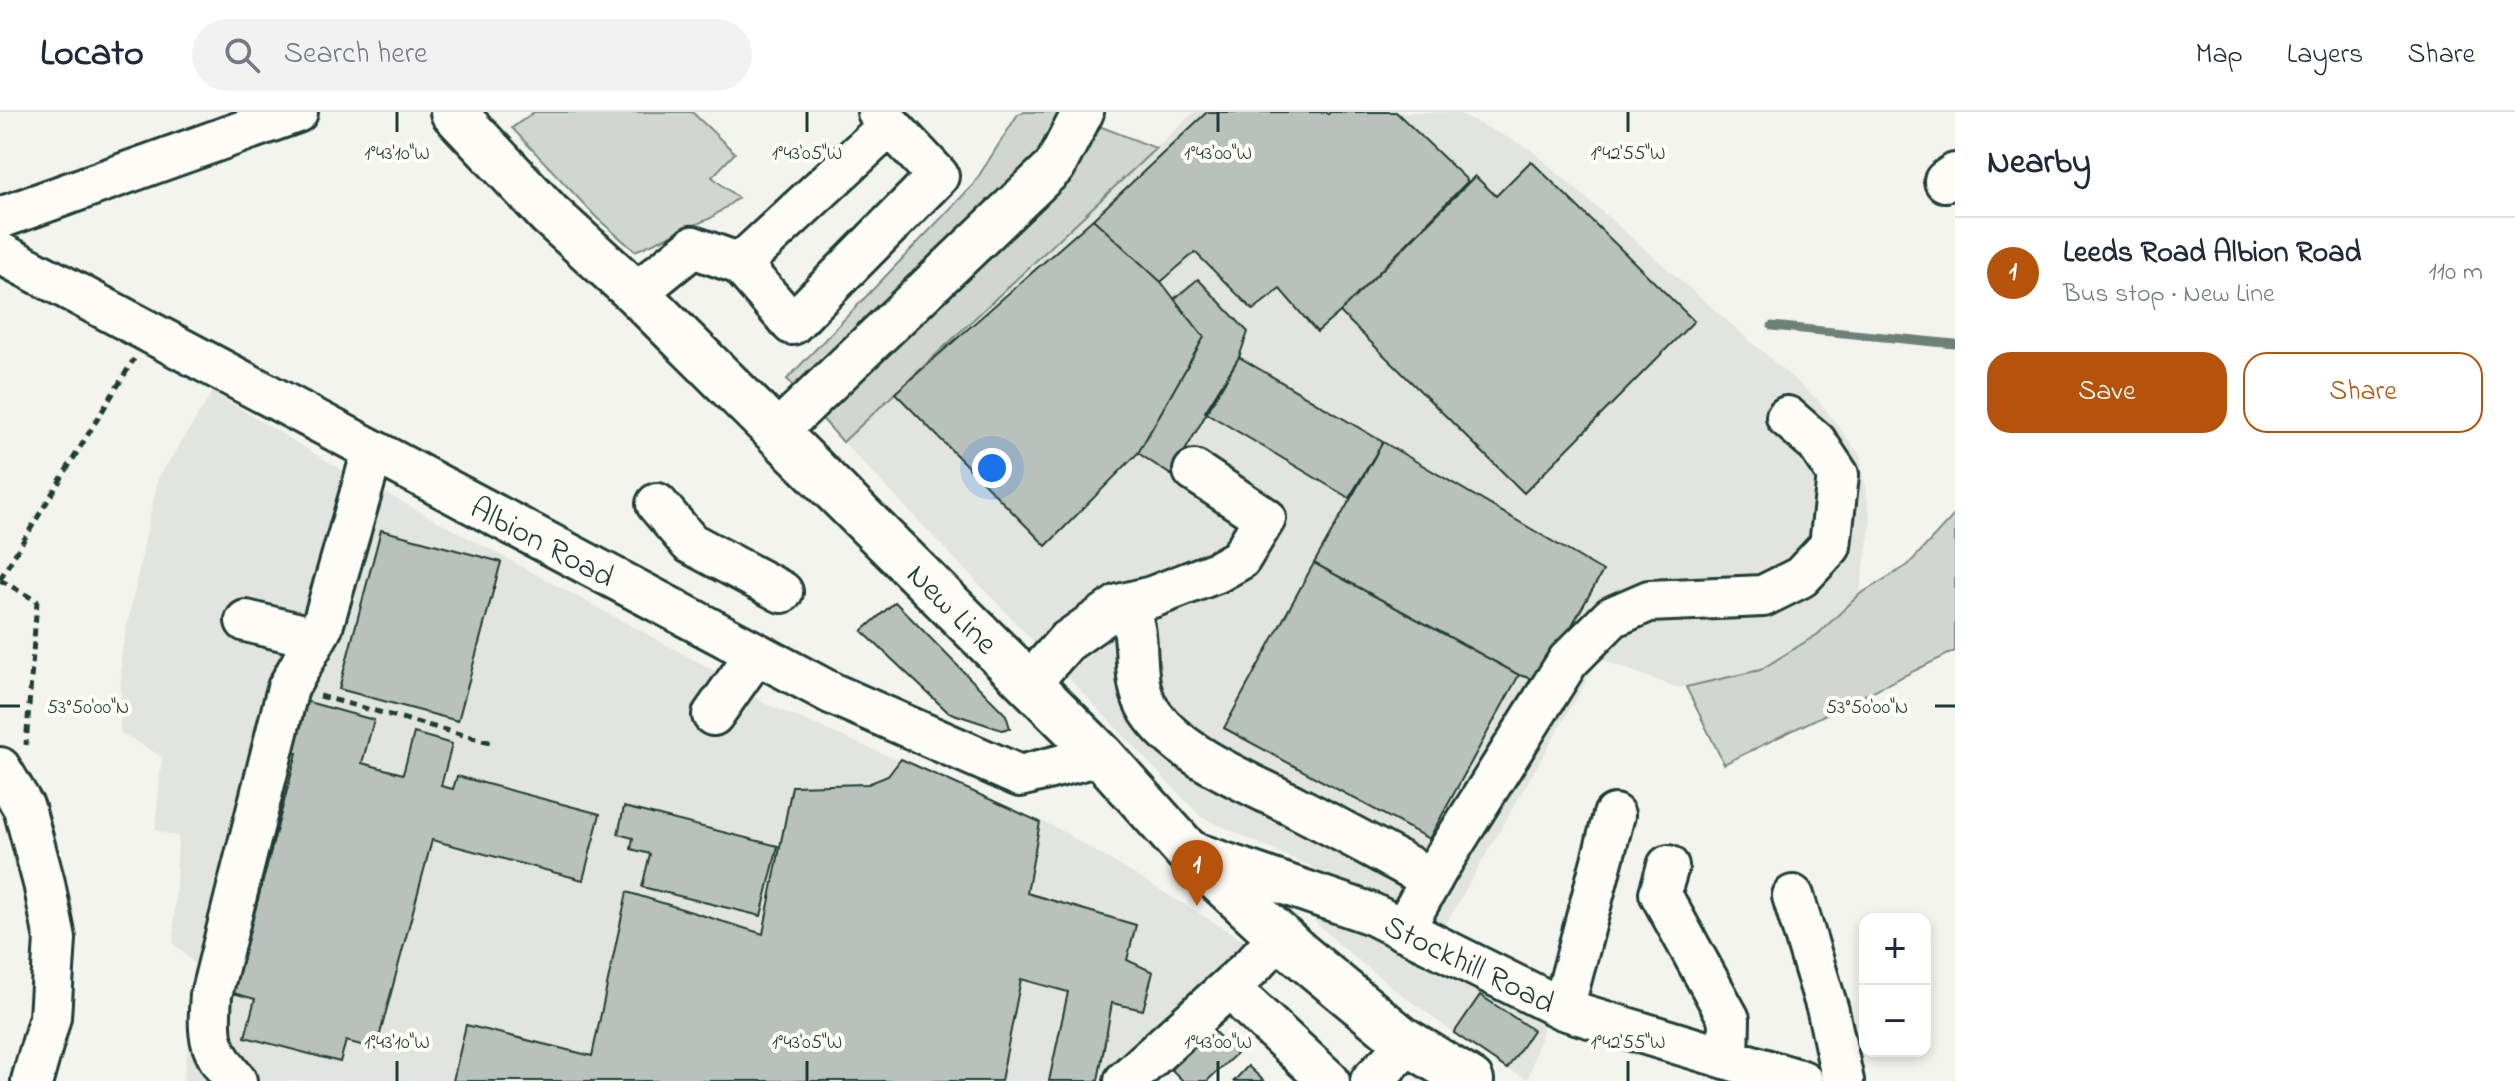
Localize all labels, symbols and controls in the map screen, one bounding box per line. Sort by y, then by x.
search box [192,19,752,91]
text: Locato [40,27,144,83]
icon: search [220,33,264,77]
text: Search here [284,33,427,77]
text: Map [2195,35,2243,76]
text: Layers [2287,35,2363,76]
text: Share [2407,35,2475,76]
text: Nearby [1987,139,2091,189]
text: 1°43'10"W [364,140,430,169]
text: 1°43'05"W [772,140,842,169]
text: 1°43'00"W [1184,140,1252,169]
text: 1°42'55"W [1590,140,1666,169]
text: Leeds Road Albion Road [2063,232,2361,276]
text: 1 [2009,254,2017,292]
text: 110 m [2429,254,2483,292]
text: Bus stop · New Line [2063,276,2275,314]
button: Save [1987,352,2227,433]
button: Share [2243,352,2483,433]
your location [972,448,1012,488]
street label: Albion Road [461,486,622,602]
street label: New Line [894,554,1007,667]
text: 53°50'00"N [47,694,129,723]
text: 53°50'00"N [1826,694,1908,723]
pin: 1 [1171,840,1223,906]
street label: Stockhill Road [1375,904,1562,1028]
map controls [1859,913,1931,1057]
button: + [1859,913,1931,985]
button: − [1859,985,1931,1057]
text: 1°43'10"W [364,1029,430,1058]
text: 1°43'05"W [772,1029,842,1058]
text: 1°43'00"W [1184,1029,1252,1058]
text: 1°42'55"W [1590,1029,1666,1058]

